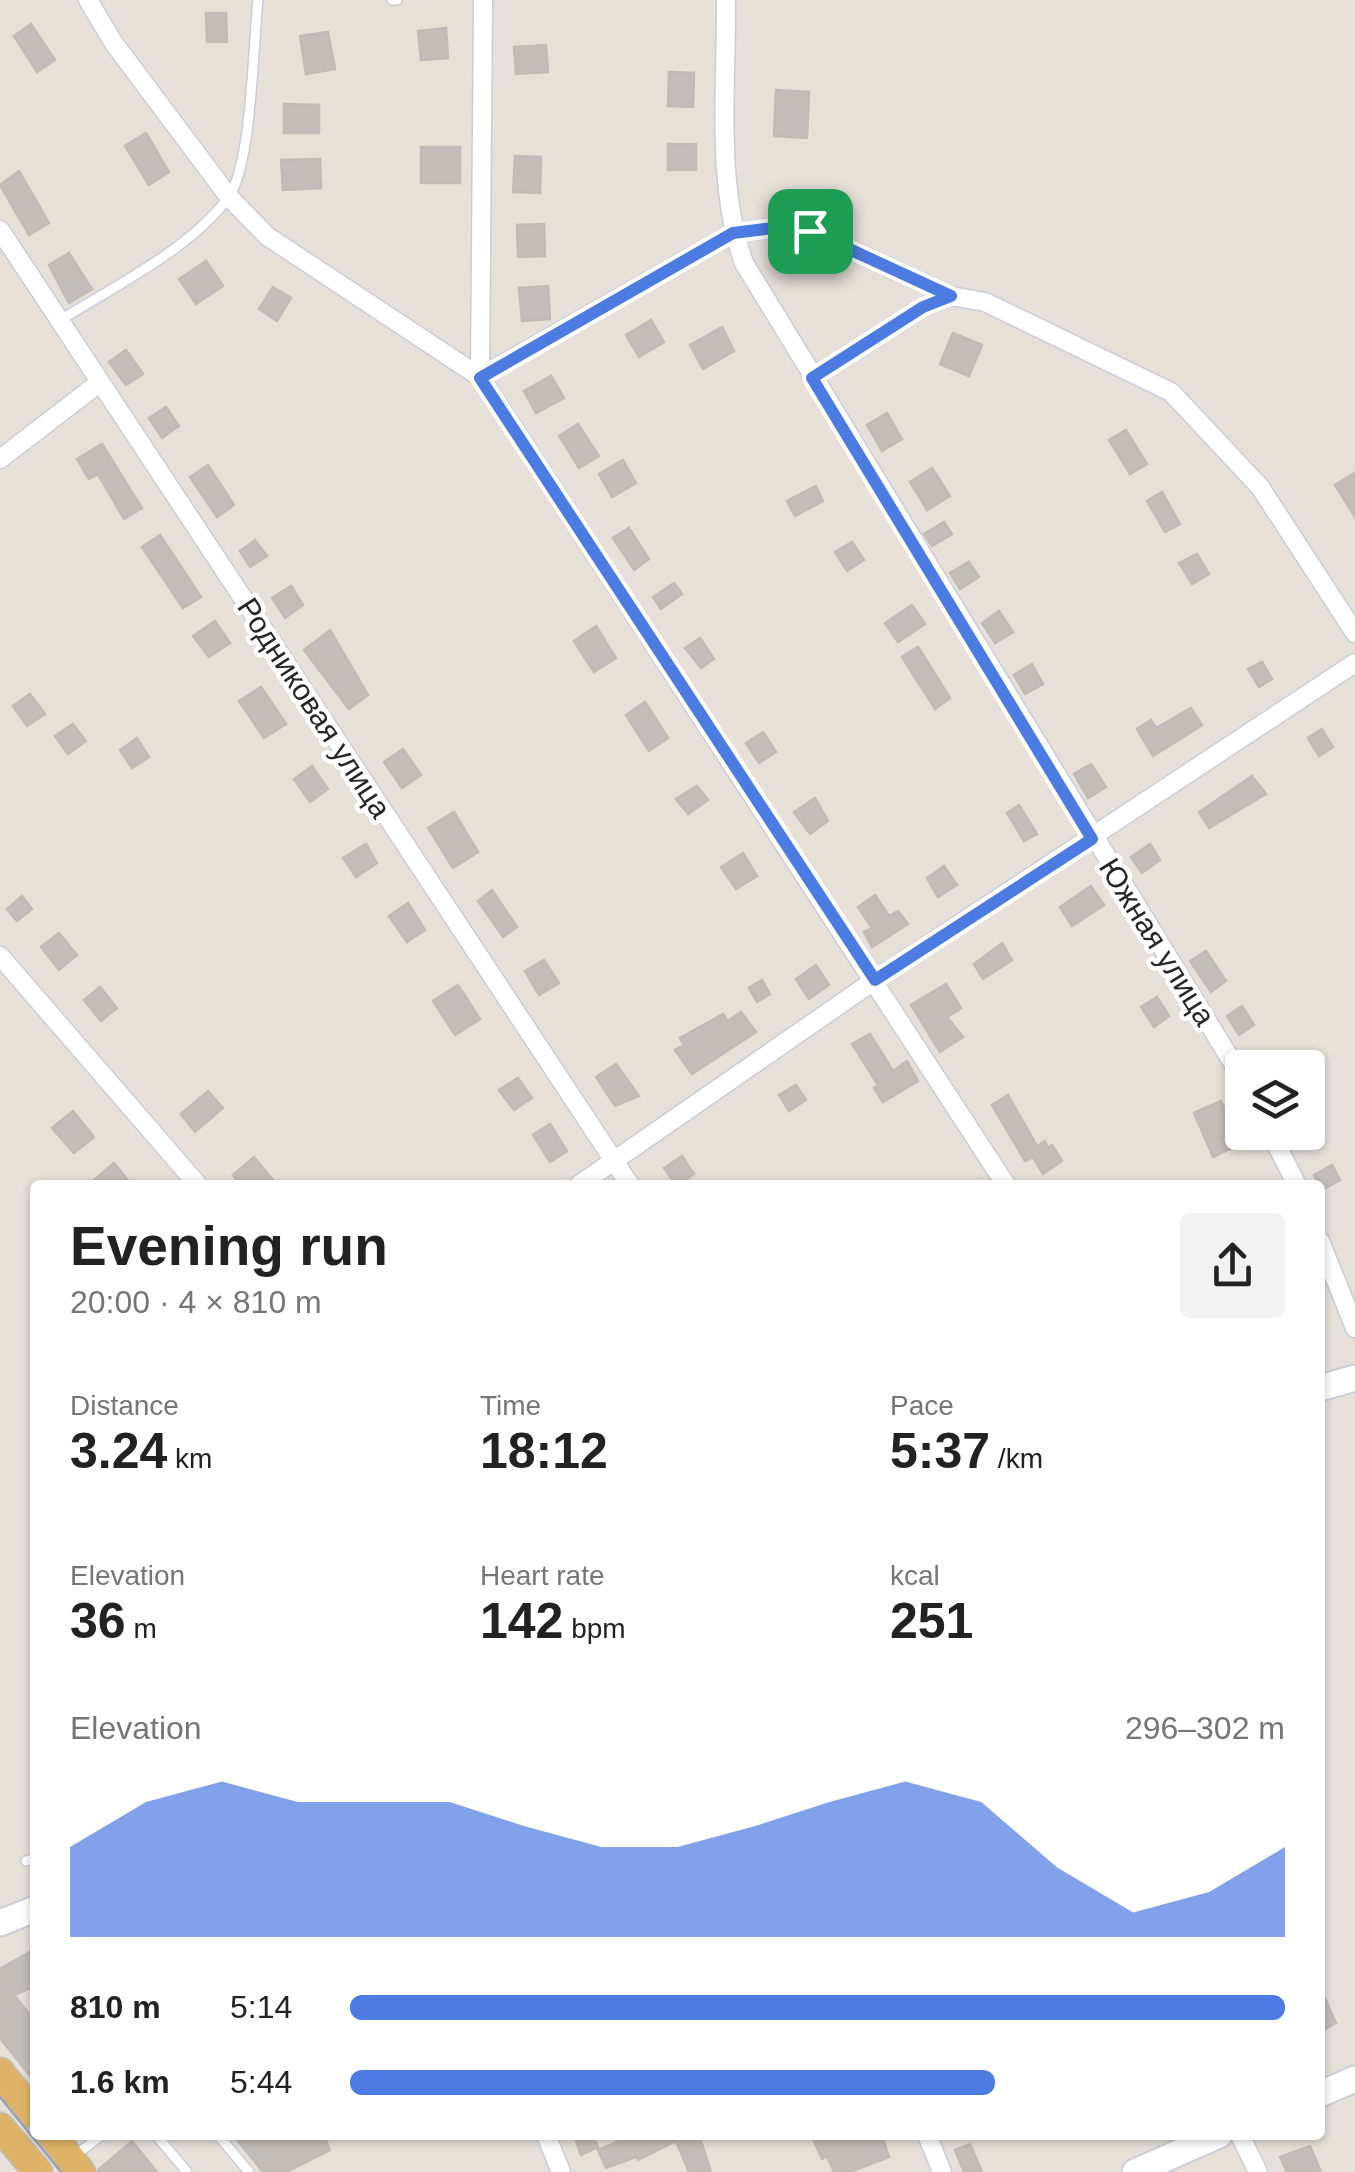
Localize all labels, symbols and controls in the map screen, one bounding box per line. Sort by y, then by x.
pin [768,189,853,274]
icon: arrive [783,204,838,259]
street label: Родниковая улица [231,592,398,824]
street label: Южная улица [1093,852,1222,1032]
map controls [1225,1050,1325,1150]
button: layers [1225,1050,1325,1150]
button: share [1180,1213,1285,1318]
text: Evening run [70,1215,388,1277]
text: 20:00 · 4 × 810 m [70,1284,322,1320]
text: Distance [70,1390,179,1421]
text: Time [480,1390,541,1421]
text: Pace [890,1390,954,1421]
text: 3.24 [70,1423,167,1479]
text: 18:12 [480,1423,608,1479]
text: 5:37 [890,1423,990,1479]
text: km [167,1443,212,1474]
text: /km [990,1443,1043,1474]
text: Elevation [70,1560,185,1591]
text: Heart rate [480,1560,605,1591]
text: kcal [890,1560,940,1591]
text: 36 [70,1593,126,1649]
text: 142 [480,1593,563,1649]
text: 251 [890,1593,973,1649]
text: m [126,1613,157,1644]
text: bpm [563,1613,626,1644]
text: Elevation [70,1710,202,1746]
text: 296–302 m [1125,1710,1285,1746]
text: 810 m [70,1989,161,2025]
text: 5:14 [230,1989,292,2025]
text: 1.6 km [70,2064,170,2100]
text: 5:44 [230,2064,292,2100]

